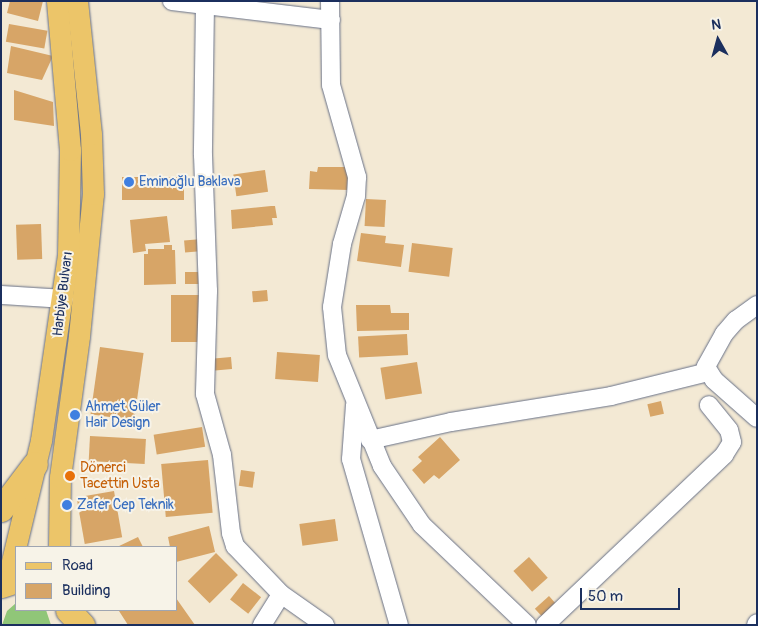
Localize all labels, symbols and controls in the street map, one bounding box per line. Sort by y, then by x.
north arrow [693,15,743,65]
text: N [710,16,722,34]
place label: Eminoğlu Baklava [139,174,240,190]
marker: Eminoğlu Baklava [123,176,135,188]
street label: Harbiye Bulvarı [49,251,77,337]
place label: Ahmet Güler Hair Design [85,399,160,432]
marker: Ahmet Güler Hair Design [69,409,81,421]
place label: Dönerci Tacettin Usta [80,460,160,492]
marker: Dönerci Tacettin Usta [64,470,76,482]
place label: Zafer Cep Teknik [77,497,174,513]
marker: Zafer Cep Teknik [61,499,73,511]
legend [15,546,178,611]
text: Road [62,556,93,575]
scale bar [583,578,683,610]
text: Building [62,581,110,600]
text: 50 m [588,587,623,606]

